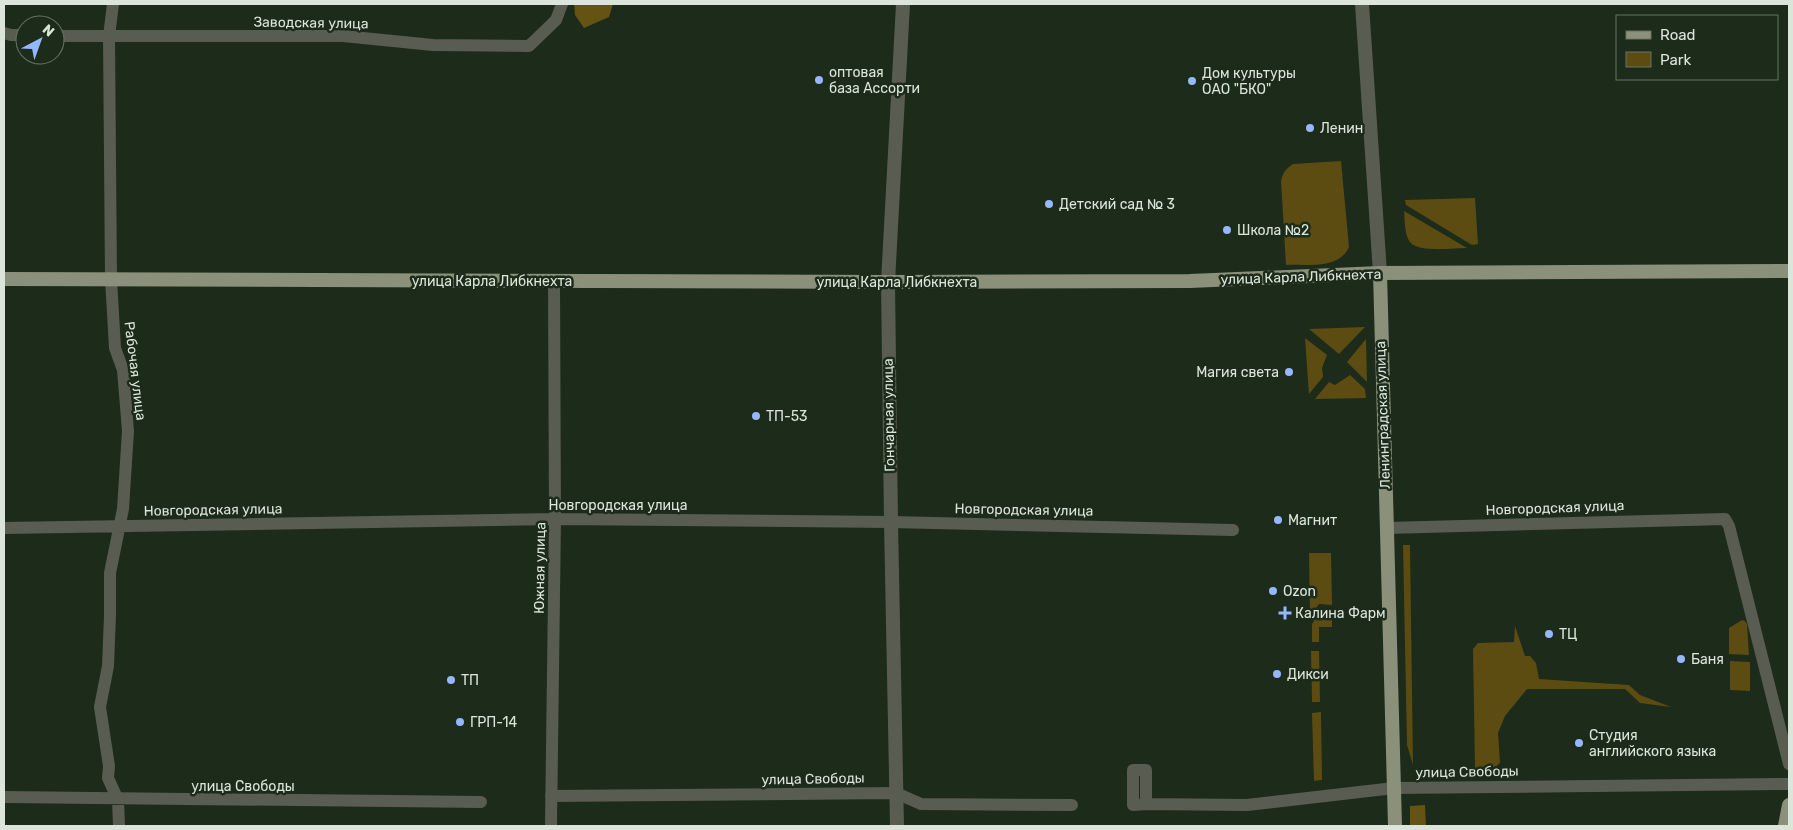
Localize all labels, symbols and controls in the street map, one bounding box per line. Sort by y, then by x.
street label: Заводская улица [253,13,369,33]
north arrow [15,15,65,65]
legend [1616,15,1778,80]
text: N [39,21,58,40]
text: Road [1660,26,1696,44]
text: Park [1660,51,1691,69]
place label: оптовая база Ассорти [829,64,920,97]
place label: Дом культуры ОАО "БКО" [1202,65,1296,98]
marker: оптовая база Ассорти [813,74,825,86]
marker: Дом культуры ОАО "БКО" [1186,75,1198,87]
place label: Ленин [1320,120,1363,137]
marker: Ленин [1304,122,1316,134]
place label: Детский сад № 3 [1059,196,1175,213]
marker: Детский сад № 3 [1043,198,1055,210]
place label: Школа №2 [1237,222,1309,239]
marker: Школа №2 [1221,224,1233,236]
street label: улица Карла Либкнехта [1220,266,1382,288]
street label: улица Карла Либкнехта [412,273,572,290]
street label: улица Карла Либкнехта [817,274,977,291]
street label: Рабочая улица [120,321,150,421]
street label: Ленинградская улица [1372,341,1394,489]
street label: Гончарная улица [880,358,898,472]
place label: Магия света [1196,364,1279,381]
marker: Магия света [1283,366,1295,378]
place label: ТП-53 [766,408,807,425]
marker: ТП-53 [750,410,762,422]
street label: Новгородская улица [549,497,687,514]
street label: Новгородская улица [1485,497,1625,519]
street label: Новгородская улица [143,500,283,520]
street label: Новгородская улица [954,500,1094,520]
place label: Магнит [1288,512,1337,529]
marker: Магнит [1272,514,1284,526]
street label: Южная улица [531,522,549,614]
place label: Ozon [1283,583,1316,600]
marker: Ozon [1267,585,1279,597]
place label: Калина Фарм [1295,605,1386,622]
marker: Калина Фарм [1279,607,1291,619]
place label: ТЦ [1559,626,1577,643]
marker: ТЦ [1543,628,1555,640]
place label: Баня [1691,651,1724,668]
marker: Баня [1675,653,1687,665]
place label: Дикси [1287,666,1329,683]
marker: Дикси [1271,668,1283,680]
place label: ТП [461,672,479,689]
marker: ТП [445,674,457,686]
place label: ГРП-14 [470,714,517,731]
marker: ГРП-14 [454,716,466,728]
place label: Студия английского языка [1589,727,1716,760]
marker: Студия английского языка [1573,737,1585,749]
street label: улица Свободы [1415,763,1519,781]
street label: улица Свободы [761,770,865,788]
street label: улица Свободы [191,778,295,795]

